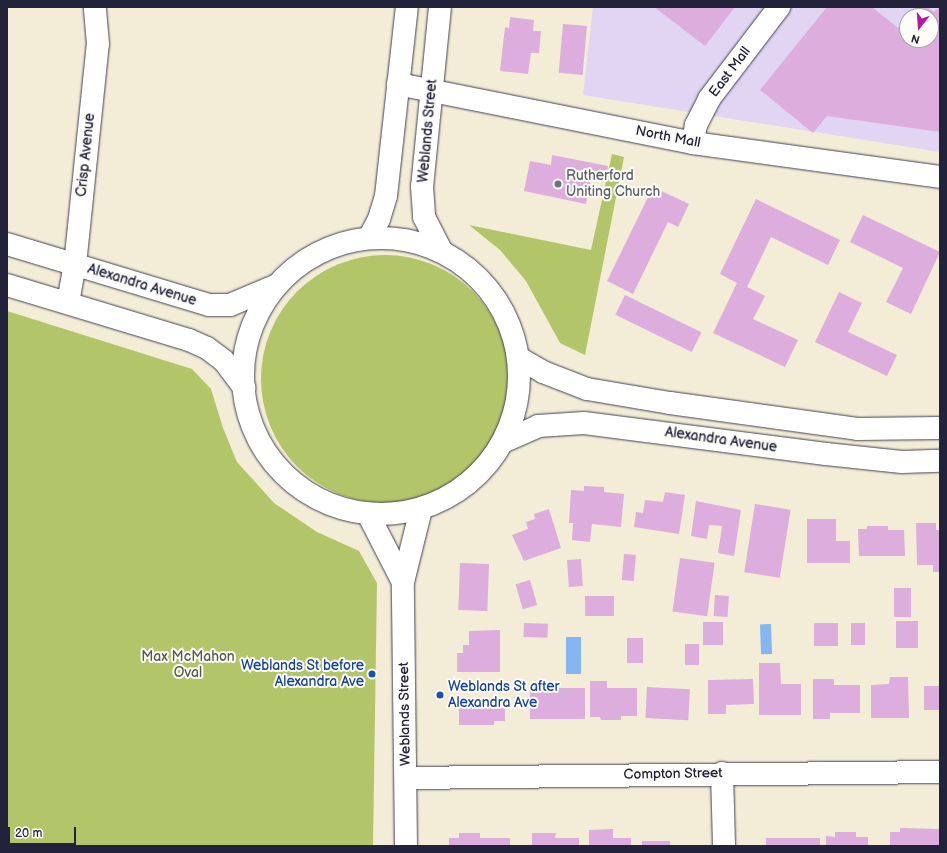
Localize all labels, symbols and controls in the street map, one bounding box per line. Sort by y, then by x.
north arrow [899,8,939,48]
text: N [910,32,921,46]
street label: East Mall [706,44,754,100]
street label: Weblands Street [415,78,441,184]
street label: Crisp Avenue [73,112,99,198]
street label: North Mall [634,122,702,152]
place label: Rutherford Uniting Church [566,168,660,200]
marker: Rutherford Uniting Church [553,179,563,189]
street label: Alexandra Avenue [85,260,199,310]
street label: Alexandra Avenue [664,424,778,456]
park label: Max McMahon Oval [141,649,235,682]
place label: Weblands St before Alexandra Ave [241,658,364,690]
street label: Weblands Street [396,662,414,766]
marker: Weblands St before Alexandra Ave [367,669,377,679]
place label: Weblands St after Alexandra Ave [448,679,560,712]
marker: Weblands St after Alexandra Ave [435,690,445,700]
street label: Compton Street [623,765,723,783]
scale bar [10,819,78,845]
text: 20 m [15,826,42,841]

